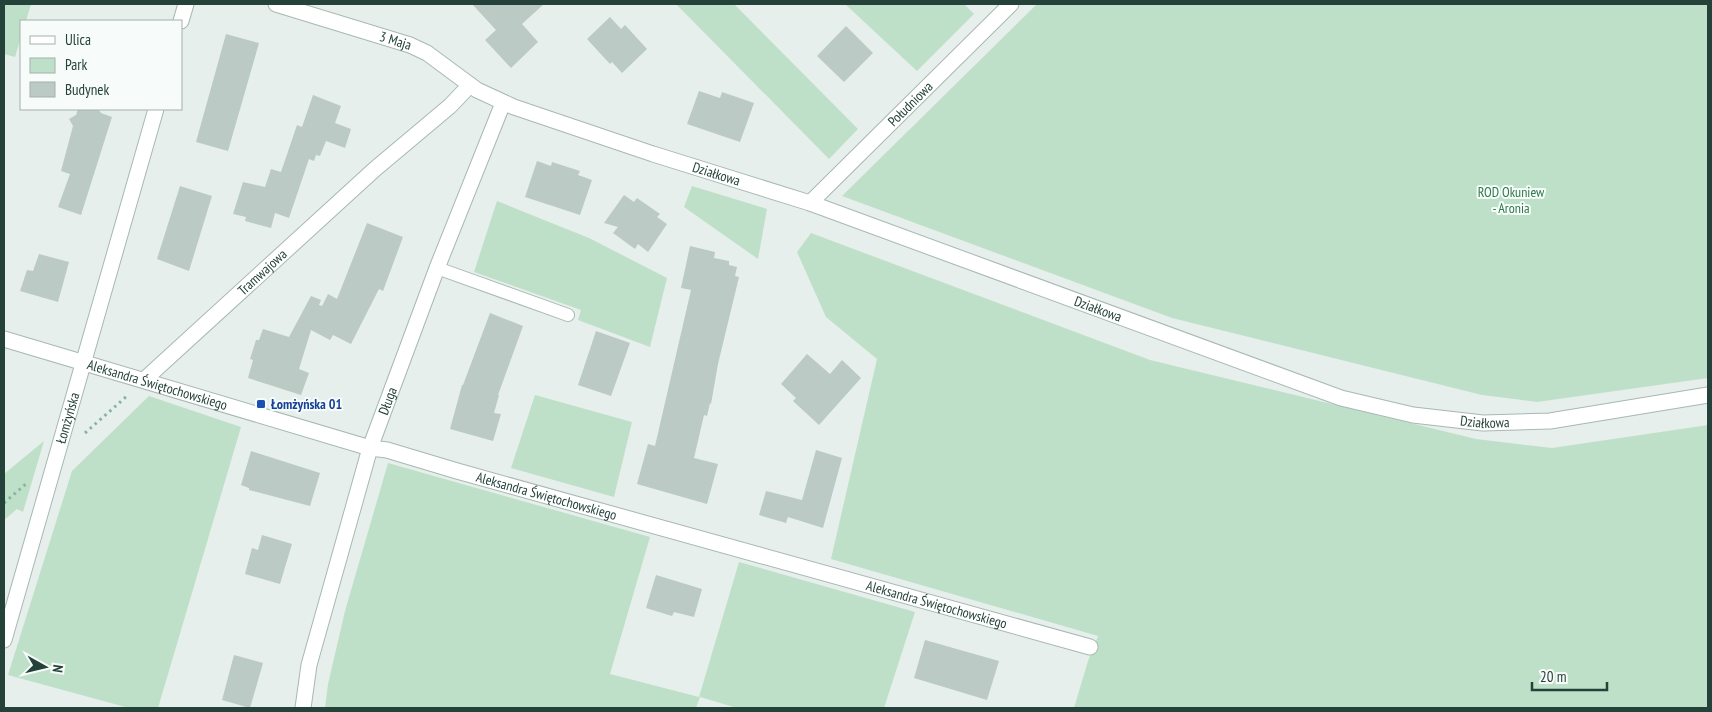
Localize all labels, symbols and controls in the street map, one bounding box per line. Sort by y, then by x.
legend [20,20,182,110]
street label: 3 Maja [377,27,414,54]
text: Ulica [65,30,91,49]
text: Park [65,55,87,74]
street label: Południowa [884,78,937,130]
text: Budynek [65,80,109,99]
street label: Działkowa [690,158,743,190]
park label: ROD Okuniew - Aronia [1478,183,1545,217]
street label: Tramwajowa [234,245,290,299]
street label: Działkowa [1072,292,1124,326]
street label: Aleksandra Świętochowskiego [85,355,230,414]
street label: Długa [374,385,401,417]
street label: Łomżyńska [52,390,83,446]
place label: Łomżyńska 01 [271,395,342,413]
marker: Łomżyńska 01 [255,398,267,410]
street label: Działkowa [1459,411,1510,432]
street label: Aleksandra Świętochowskiego [474,468,619,524]
street label: Aleksandra Świętochowskiego [864,576,1009,633]
north arrow [20,642,70,692]
scale bar [1532,660,1607,692]
text: N [48,664,67,674]
text: 20 m [1540,667,1566,686]

